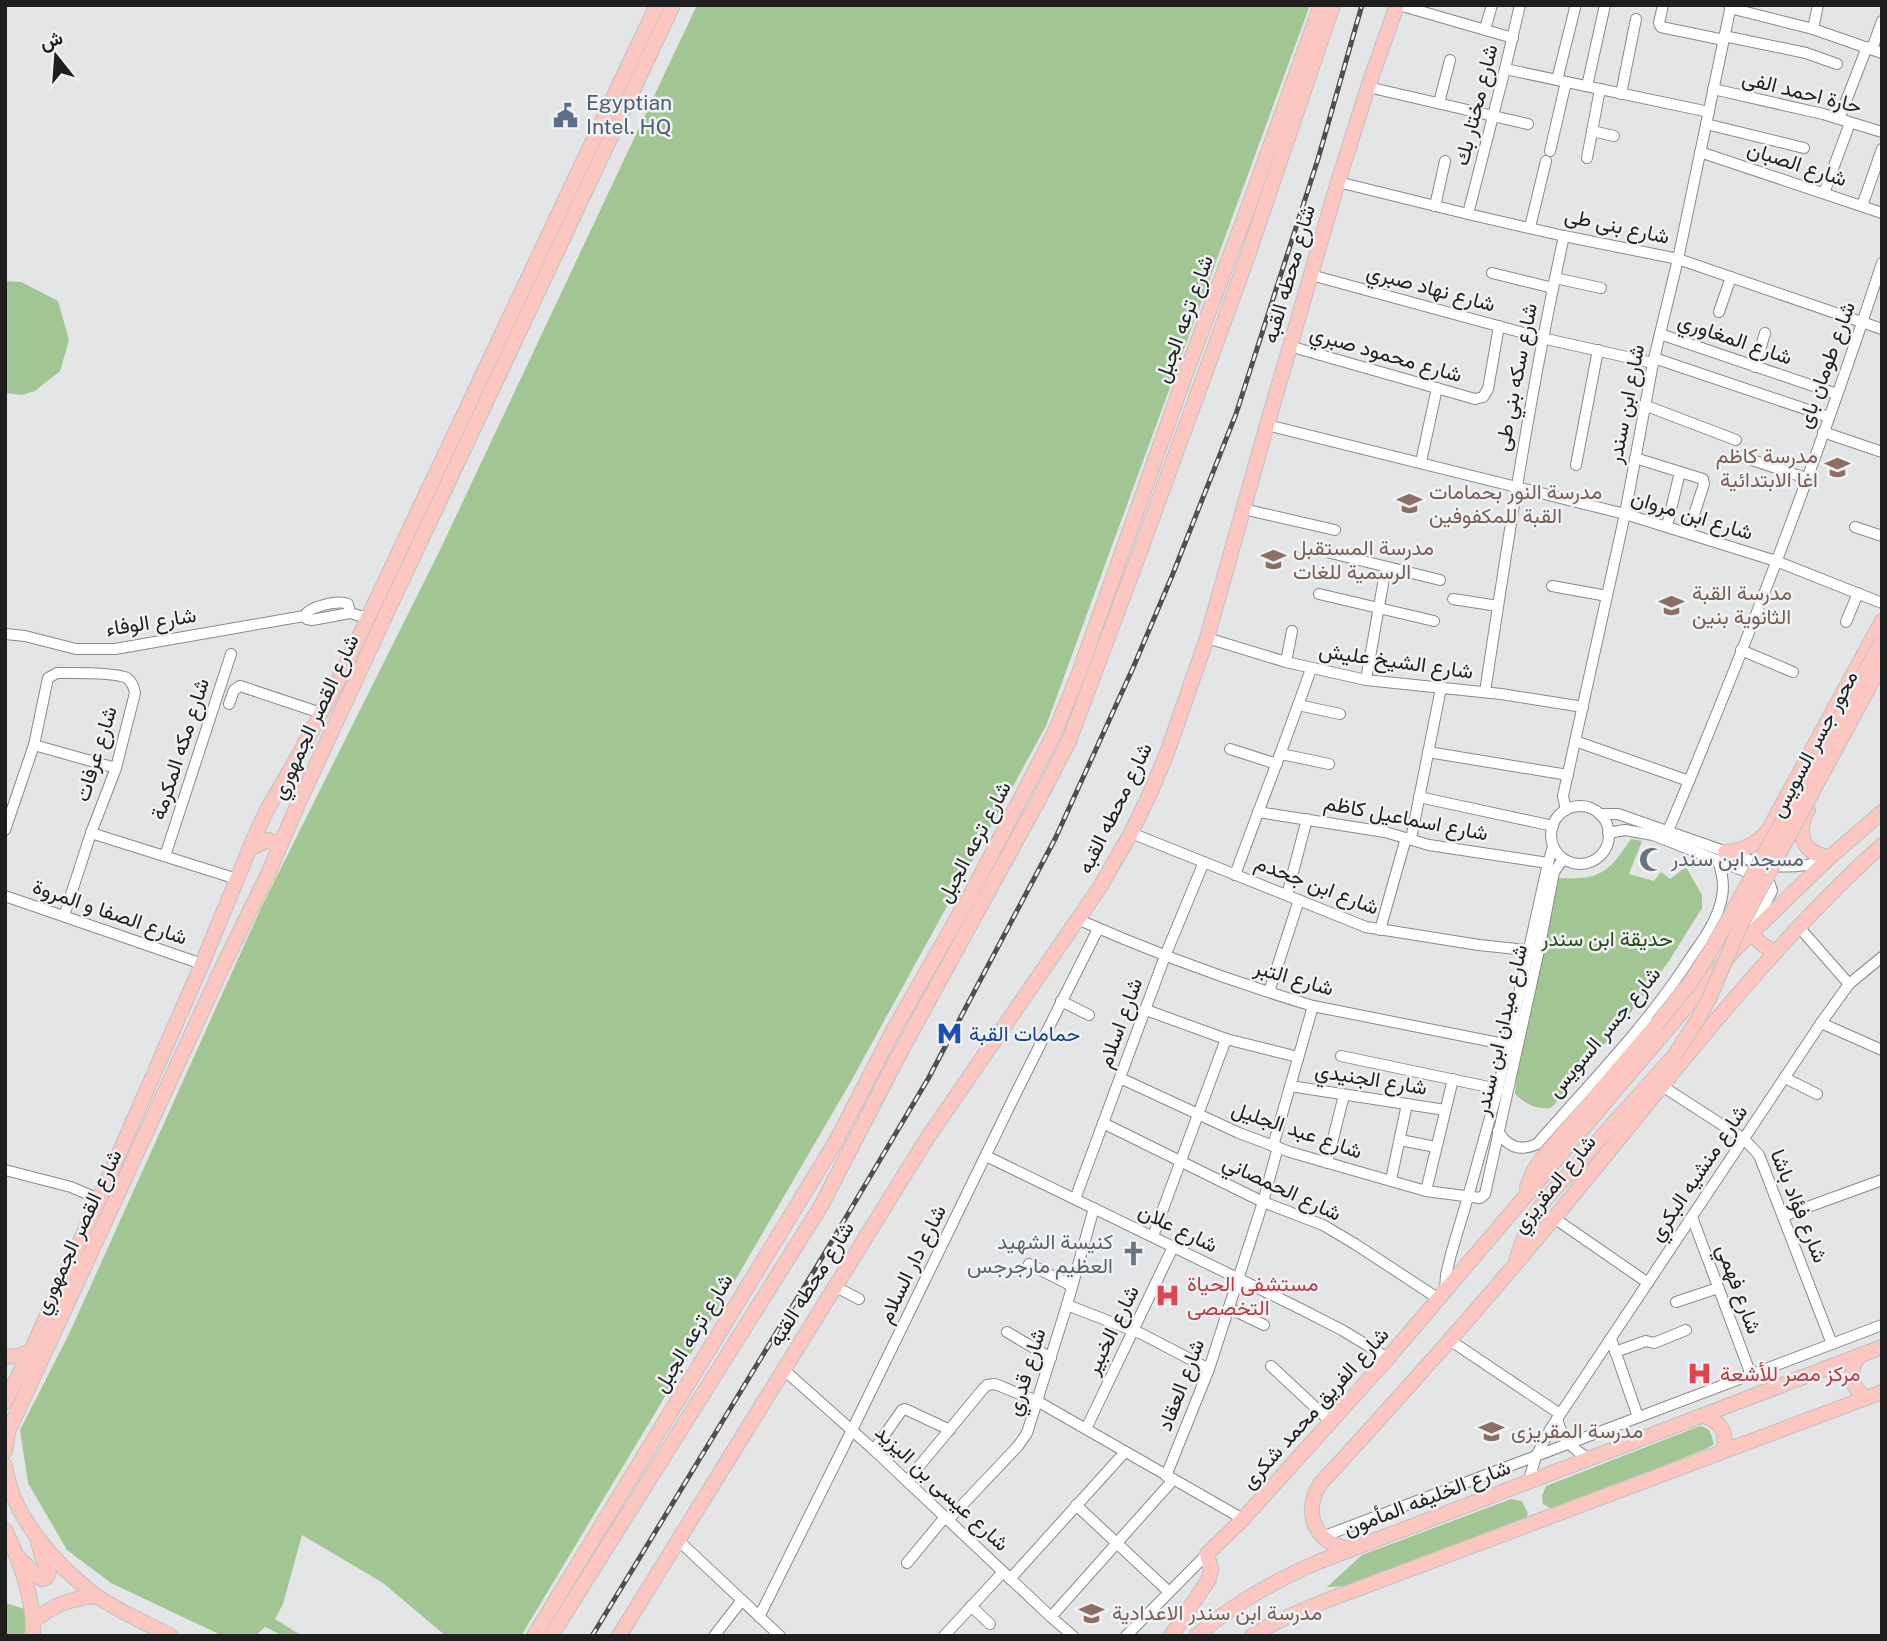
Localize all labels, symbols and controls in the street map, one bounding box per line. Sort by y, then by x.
north arrow [21,21,91,91]
text: ش [37,26,66,55]
street label: شارع مختار بك [1448,42,1505,169]
street label: حارة احمد الفى [1740,65,1864,119]
place label: Egyptian Intel. HQ [586,90,672,139]
public building icon: Egyptian Intel. HQ [552,101,580,129]
street label: شارع الصبان [1744,136,1850,193]
street label: شارع محطه القبه [1257,202,1322,346]
street label: شارع بنى طى [1562,202,1672,251]
street label: شارع ترعه الجبل [1149,252,1220,387]
street label: شارع نهاد صبري [1363,258,1498,322]
street label: شارع طومان باى [1791,298,1862,432]
street label: شارع سكه بني طى [1489,301,1547,454]
street label: شارع المغاوري [1673,307,1796,374]
street label: شارع محمود صبري [1306,320,1465,392]
street label: شارع ابن سندر [1602,342,1651,467]
place label: مدرسة كاظم اغا الابتدائية [1716,443,1818,492]
school or university icon: مدرسة كاظم اغا الابتدائية [1824,454,1852,482]
place label: مدرسة النور بحمامات القبة للمكفوفين [1429,479,1602,529]
street label: شارع ابن مروان [1628,484,1756,547]
school or university icon: مدرسة النور بحمامات القبة للمكفوفين [1395,490,1423,518]
place label: مدرسة المستقبل الرسمية للغات [1293,535,1434,585]
school or university icon: مدرسة المستقبل الرسمية للغات [1259,546,1287,574]
place label: مدرسة القبة الثانوية بنين [1692,580,1792,630]
school or university icon: مدرسة القبة الثانوية بنين [1658,591,1686,619]
street label: شارع الوفاء [104,602,198,643]
street label: شارع القصر الجمهوري [265,630,368,805]
street label: شارع الشيخ عليش [1317,637,1475,686]
street label: محور جسر السويس [1764,666,1864,822]
street label: شارع مكه المكرمة [145,675,216,823]
street label: شارع عرفات [69,703,124,805]
street label: شارع محطه القبه [1072,738,1159,878]
street label: شارع ترعه الجبل [931,777,1018,908]
street label: شارع اسماعيل كاظم [1322,789,1490,848]
mosque icon: مسجد ابن سندر [1637,845,1665,873]
place label: مسجد ابن سندر [1670,846,1804,872]
street label: شارع ابن جحدم [1251,849,1383,921]
street label: شارع الصفا و المروة [29,873,191,952]
park label: حديقة ابن سندر [1540,926,1673,952]
street label: شارع ميدان ابن سندر [1468,942,1534,1119]
street label: شارع التبر [1250,954,1337,1003]
street label: شارع جسر السويس [1542,961,1667,1103]
street label: شارع اسلام [1092,974,1149,1072]
metro station icon: حمامات القبة [935,1020,963,1048]
place label: حمامات القبة [969,1021,1080,1046]
street label: شارع الجنيدي [1312,1057,1429,1105]
street label: شارع عبد الجليل [1228,1096,1366,1165]
street label: شارع منشيه البكري [1643,1100,1756,1248]
street label: شارع المقريزي [1506,1130,1605,1241]
street label: شارع القصر الجمهوري [28,1145,131,1320]
street label: شارع فؤاد باشا [1764,1145,1834,1267]
street label: شارع الحمصاني [1217,1149,1345,1230]
street label: شارع علان [1134,1198,1222,1259]
street label: شارع دار السلام [872,1201,953,1328]
street label: شارع محطه القبه [762,1217,861,1352]
place label: كنيسة الشهيد العظيم مارجرجس [967,1229,1113,1280]
church icon: كنيسة الشهيد العظيم مارجرجس [1119,1240,1147,1268]
street label: شارع فهمي [1707,1241,1767,1339]
street label: شارع ترعه الجبل [647,1269,739,1398]
place label: مستشفى الحياة التخصصى [1187,1271,1319,1320]
street label: شارع الخبير [1079,1281,1146,1380]
hospital icon: مستشفى الحياة التخصصى [1153,1282,1181,1310]
street label: شارع الفريق محمد شكرى [1236,1322,1395,1495]
street label: شارع قدري [1000,1325,1055,1420]
street label: شارع العقاد [1152,1335,1211,1435]
hospital icon: مركز مصر للأشعة [1686,1360,1714,1388]
place label: مركز مصر للأشعة [1720,1361,1861,1387]
school or university icon: مدرسة المقريزى [1477,1417,1505,1445]
place label: مدرسة المقريزى [1511,1418,1643,1444]
street label: شارع عيسى بن اليزيد [869,1419,1014,1558]
street label: شارع الخليفه المأمون [1340,1454,1514,1543]
school or university icon: مدرسة ابن سندر الاعدادية [1078,1599,1106,1627]
place label: مدرسة ابن سندر الاعدادية [1112,1600,1322,1626]

